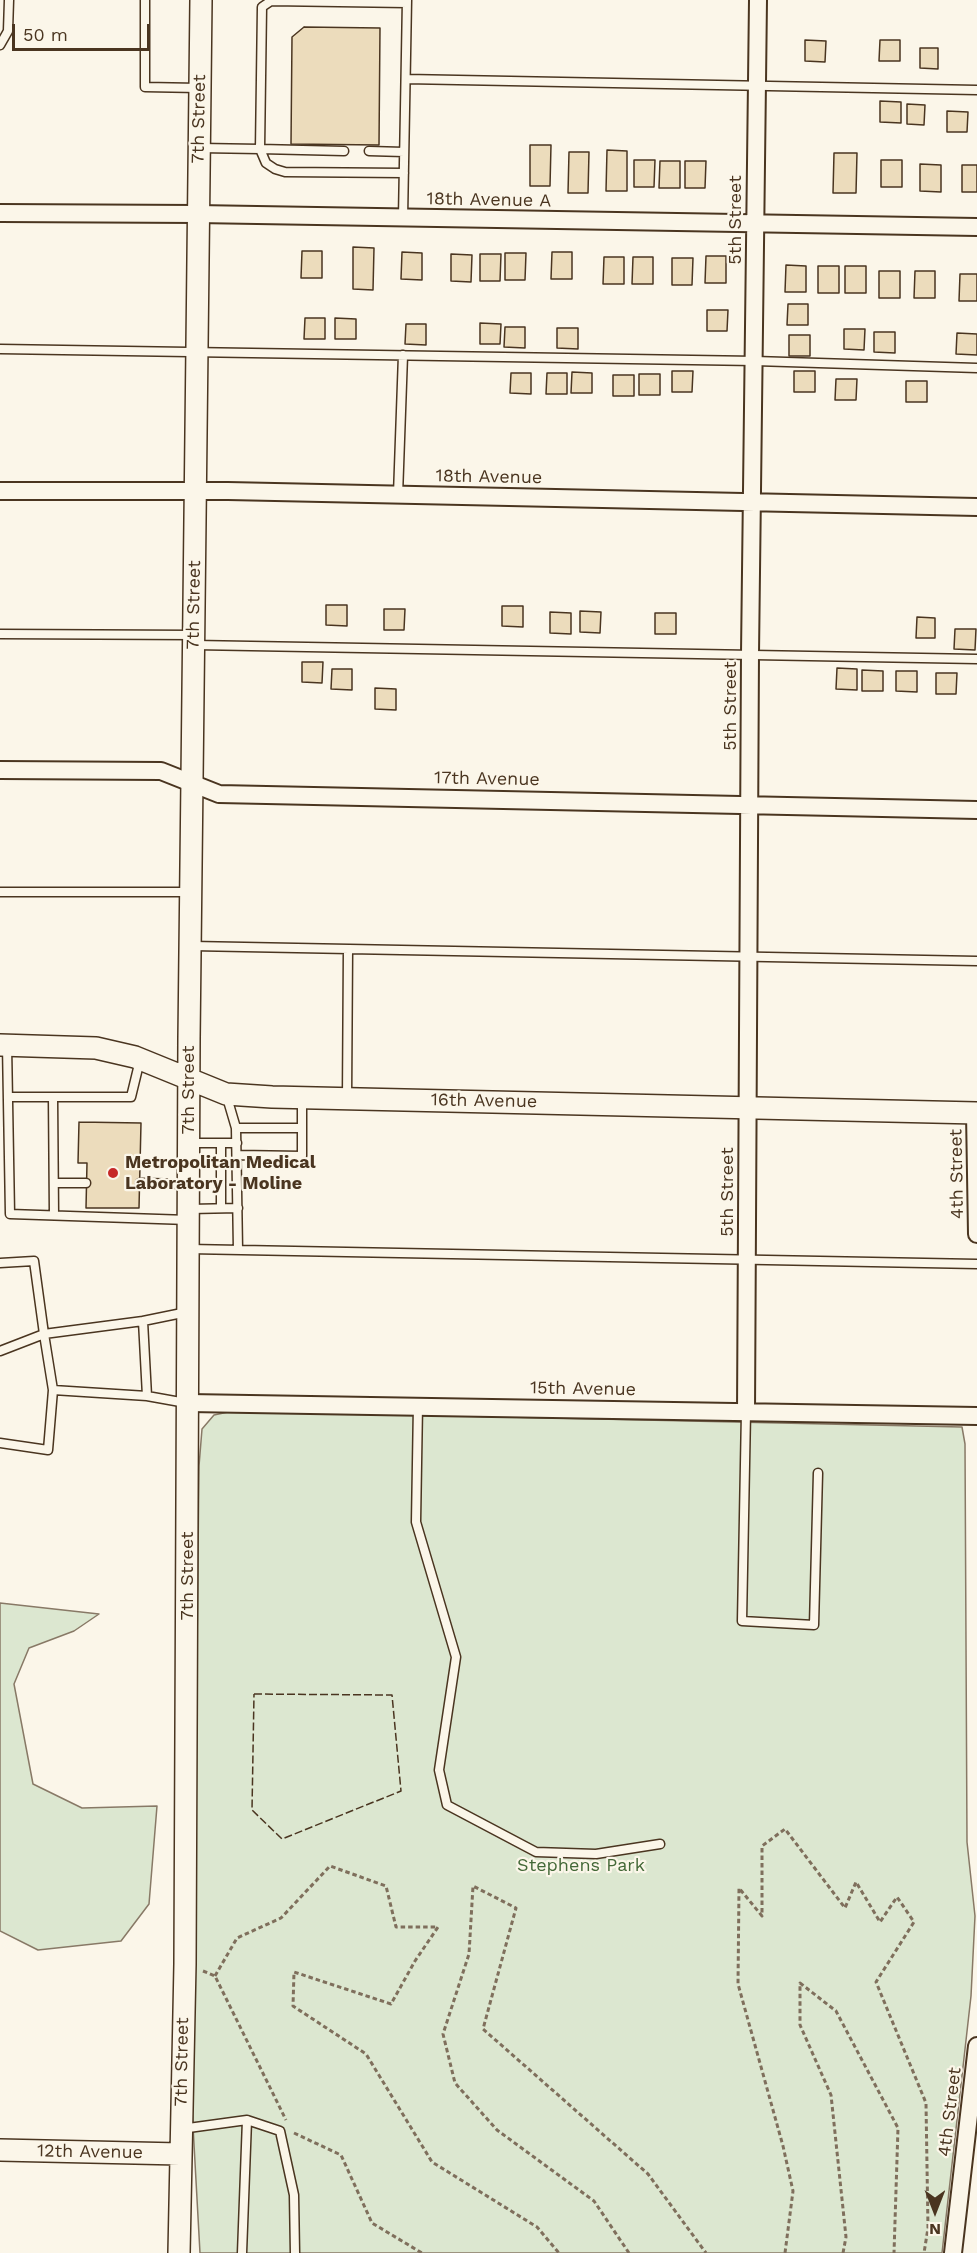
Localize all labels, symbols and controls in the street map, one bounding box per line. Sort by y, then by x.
scale bar [15,12,153,50]
text: 50 m [23,24,68,45]
street label: 7th Street [187,74,211,164]
street label: 5th Street [725,175,747,265]
street label: 18th Avenue A [427,188,551,212]
street label: 18th Avenue [436,465,542,489]
street label: 7th Street [182,560,206,650]
street label: 5th Street [720,661,742,751]
street label: 17th Avenue [434,767,540,791]
street label: 7th Street [178,1045,200,1135]
street label: 16th Avenue [431,1089,537,1113]
street label: 4th Street [945,1129,969,1219]
street label: 5th Street [717,1147,739,1237]
place label: Metropolitan Medical Laboratory - Moline [125,1152,316,1194]
marker: Metropolitan Medical Laboratory - Moline [106,1166,120,1180]
street label: 15th Avenue [530,1377,636,1401]
street label: 7th Street [177,1531,199,1621]
park label: Stephens Park [517,1855,645,1877]
street label: 7th Street [170,2017,194,2107]
street label: 4th Street [934,2066,966,2158]
street label: 12th Avenue [37,2140,143,2164]
north arrow [905,2181,965,2241]
text: N [929,2220,941,2239]

